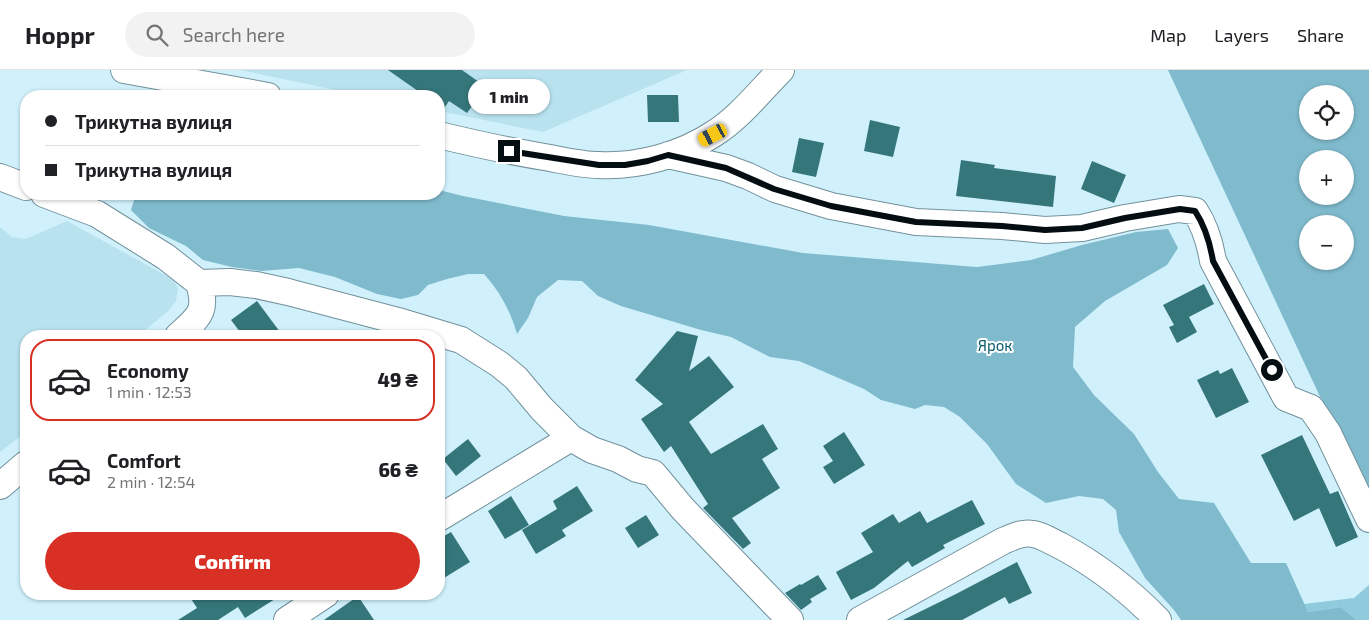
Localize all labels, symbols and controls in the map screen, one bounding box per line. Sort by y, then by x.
search box [125,12,475,57]
text: Hoppr [25,20,95,49]
icon: search [143,21,171,49]
text: Search here [183,23,285,46]
text: Map [1150,24,1186,46]
text: Layers [1214,24,1269,46]
text: Share [1297,24,1344,46]
callout: 1 min [468,78,550,114]
map controls [1299,85,1354,270]
button: locate [1299,85,1354,140]
text: 1 min [489,87,529,106]
text: Трикутна вулиця [75,110,232,133]
car [696,122,729,148]
route end [498,140,520,162]
button: + [1299,150,1354,205]
text: Трикутна вулиця [75,158,232,181]
button: − [1299,215,1354,270]
park label: Ярок [978,336,1012,354]
icon: car [47,358,92,403]
text: Economy [107,359,189,382]
route start [1261,359,1283,381]
text: 49 ₴ [378,368,418,391]
text: 1 min · 12:53 [107,382,192,401]
icon: car [47,448,92,493]
text: Comfort [107,449,181,472]
text: 66 ₴ [378,458,418,481]
text: 2 min · 12:54 [107,472,195,491]
button: Confirm [45,532,420,590]

